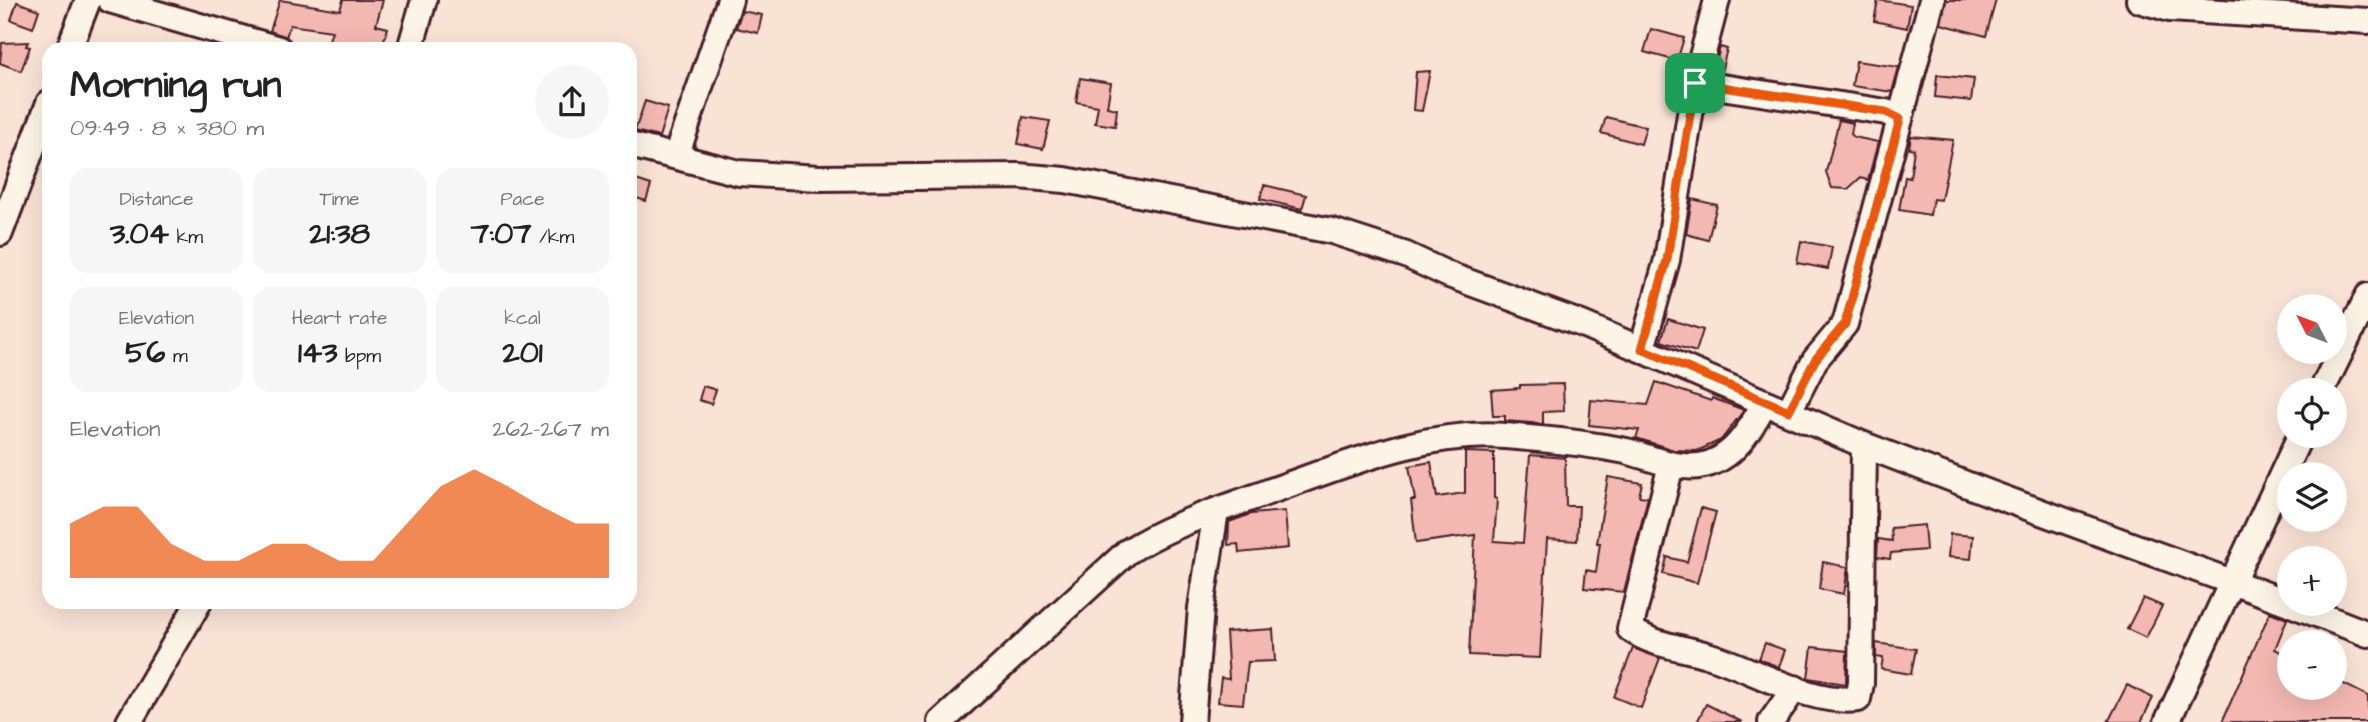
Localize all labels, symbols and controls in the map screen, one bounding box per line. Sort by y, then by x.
pin [1665,53,1725,113]
text: Morning run [70,60,282,112]
icon: arrive [1676,64,1714,102]
button: share [535,65,609,139]
text: 09:49 · 8 × 380 m [70,112,264,144]
text: Distance [120,186,193,213]
text: Time [320,186,359,213]
text: Pace [500,186,545,213]
text: 3.04 [110,213,169,255]
text: 21:38 [309,213,370,255]
text: 7:07 [471,213,532,255]
text: km [169,224,203,251]
text: /km [532,224,574,251]
north arrow [2277,294,2347,364]
map controls [2277,294,2347,700]
text: Elevation [119,305,194,332]
text: Heart rate [292,305,387,332]
text: kcal [504,305,541,332]
text: 56 [125,332,165,374]
text: 143 [298,332,337,374]
text: 201 [503,332,542,374]
text: m [165,343,188,370]
text: bpm [337,343,381,370]
button: locate [2277,378,2347,448]
text: Elevation [70,413,161,445]
text: 262–267 m [492,413,609,445]
button: layers [2277,462,2347,532]
button: + [2277,546,2347,616]
button: − [2277,630,2347,700]

